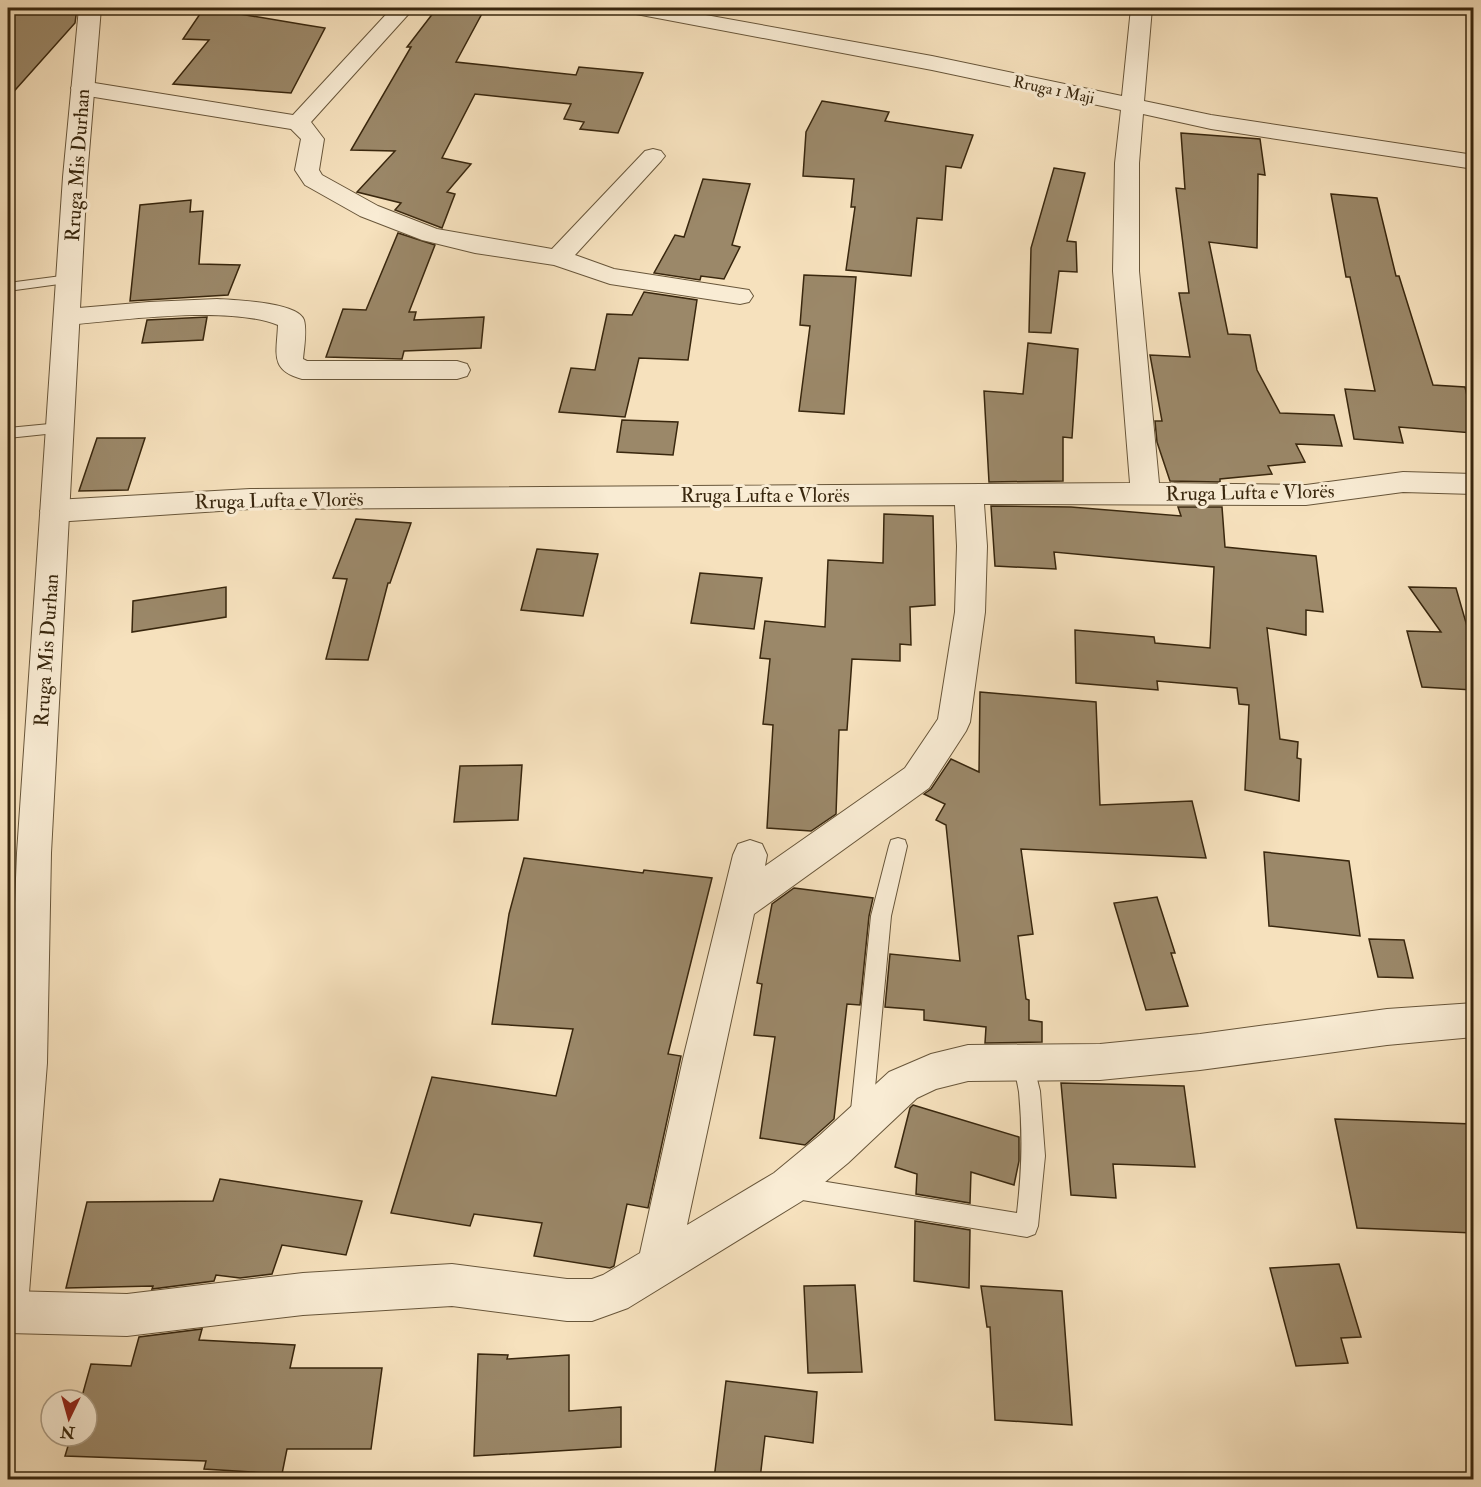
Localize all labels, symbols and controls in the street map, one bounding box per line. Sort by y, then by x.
street label: Rruga 1 Maji [1011,72,1096,108]
street label: Rruga Mis Durhan [60,88,95,242]
street label: Rruga Lufta e Vlorës [1165,479,1335,506]
street label: Rruga Lufta e Vlorës [680,483,850,508]
street label: Rruga Lufta e Vlorës [194,487,364,514]
street label: Rruga Mis Durhan [29,573,64,727]
north arrow [39,1388,99,1448]
text: N [59,1421,77,1443]

